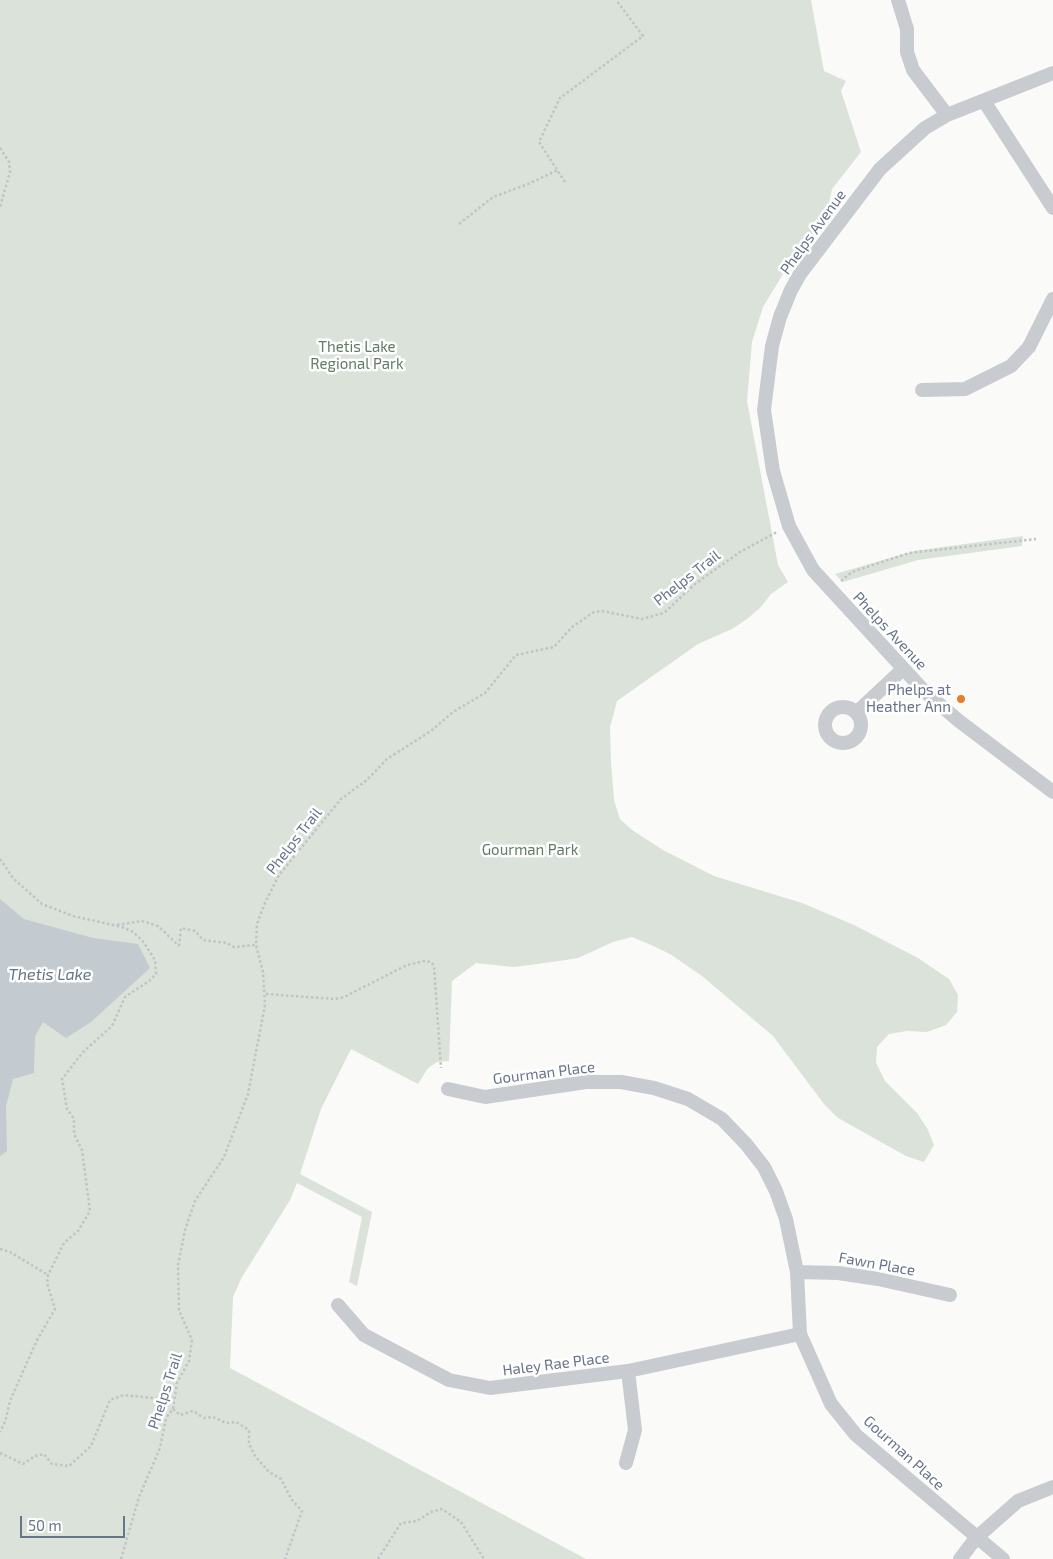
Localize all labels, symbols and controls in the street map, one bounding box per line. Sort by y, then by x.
street label: Phelps Avenue [776,186,850,278]
park label: Thetis Lake Regional Park [310,338,404,373]
street label: Phelps Trail [650,546,724,610]
street label: Phelps Avenue [849,588,931,674]
place label: Phelps at Heather Ann [866,681,951,716]
marker: Phelps at Heather Ann [955,693,967,705]
street label: Phelps Trail [262,804,326,878]
park label: Gourman Park [482,841,578,859]
water label: Thetis Lake [9,965,91,985]
street label: Gourman Place [492,1058,596,1088]
street label: Fawn Place [837,1248,917,1280]
street label: Haley Rae Place [501,1349,611,1379]
street label: Phelps Trail [144,1350,186,1432]
street label: Gourman Place [860,1412,948,1494]
scale bar [22,1506,128,1538]
text: 50 m [28,1516,62,1534]

